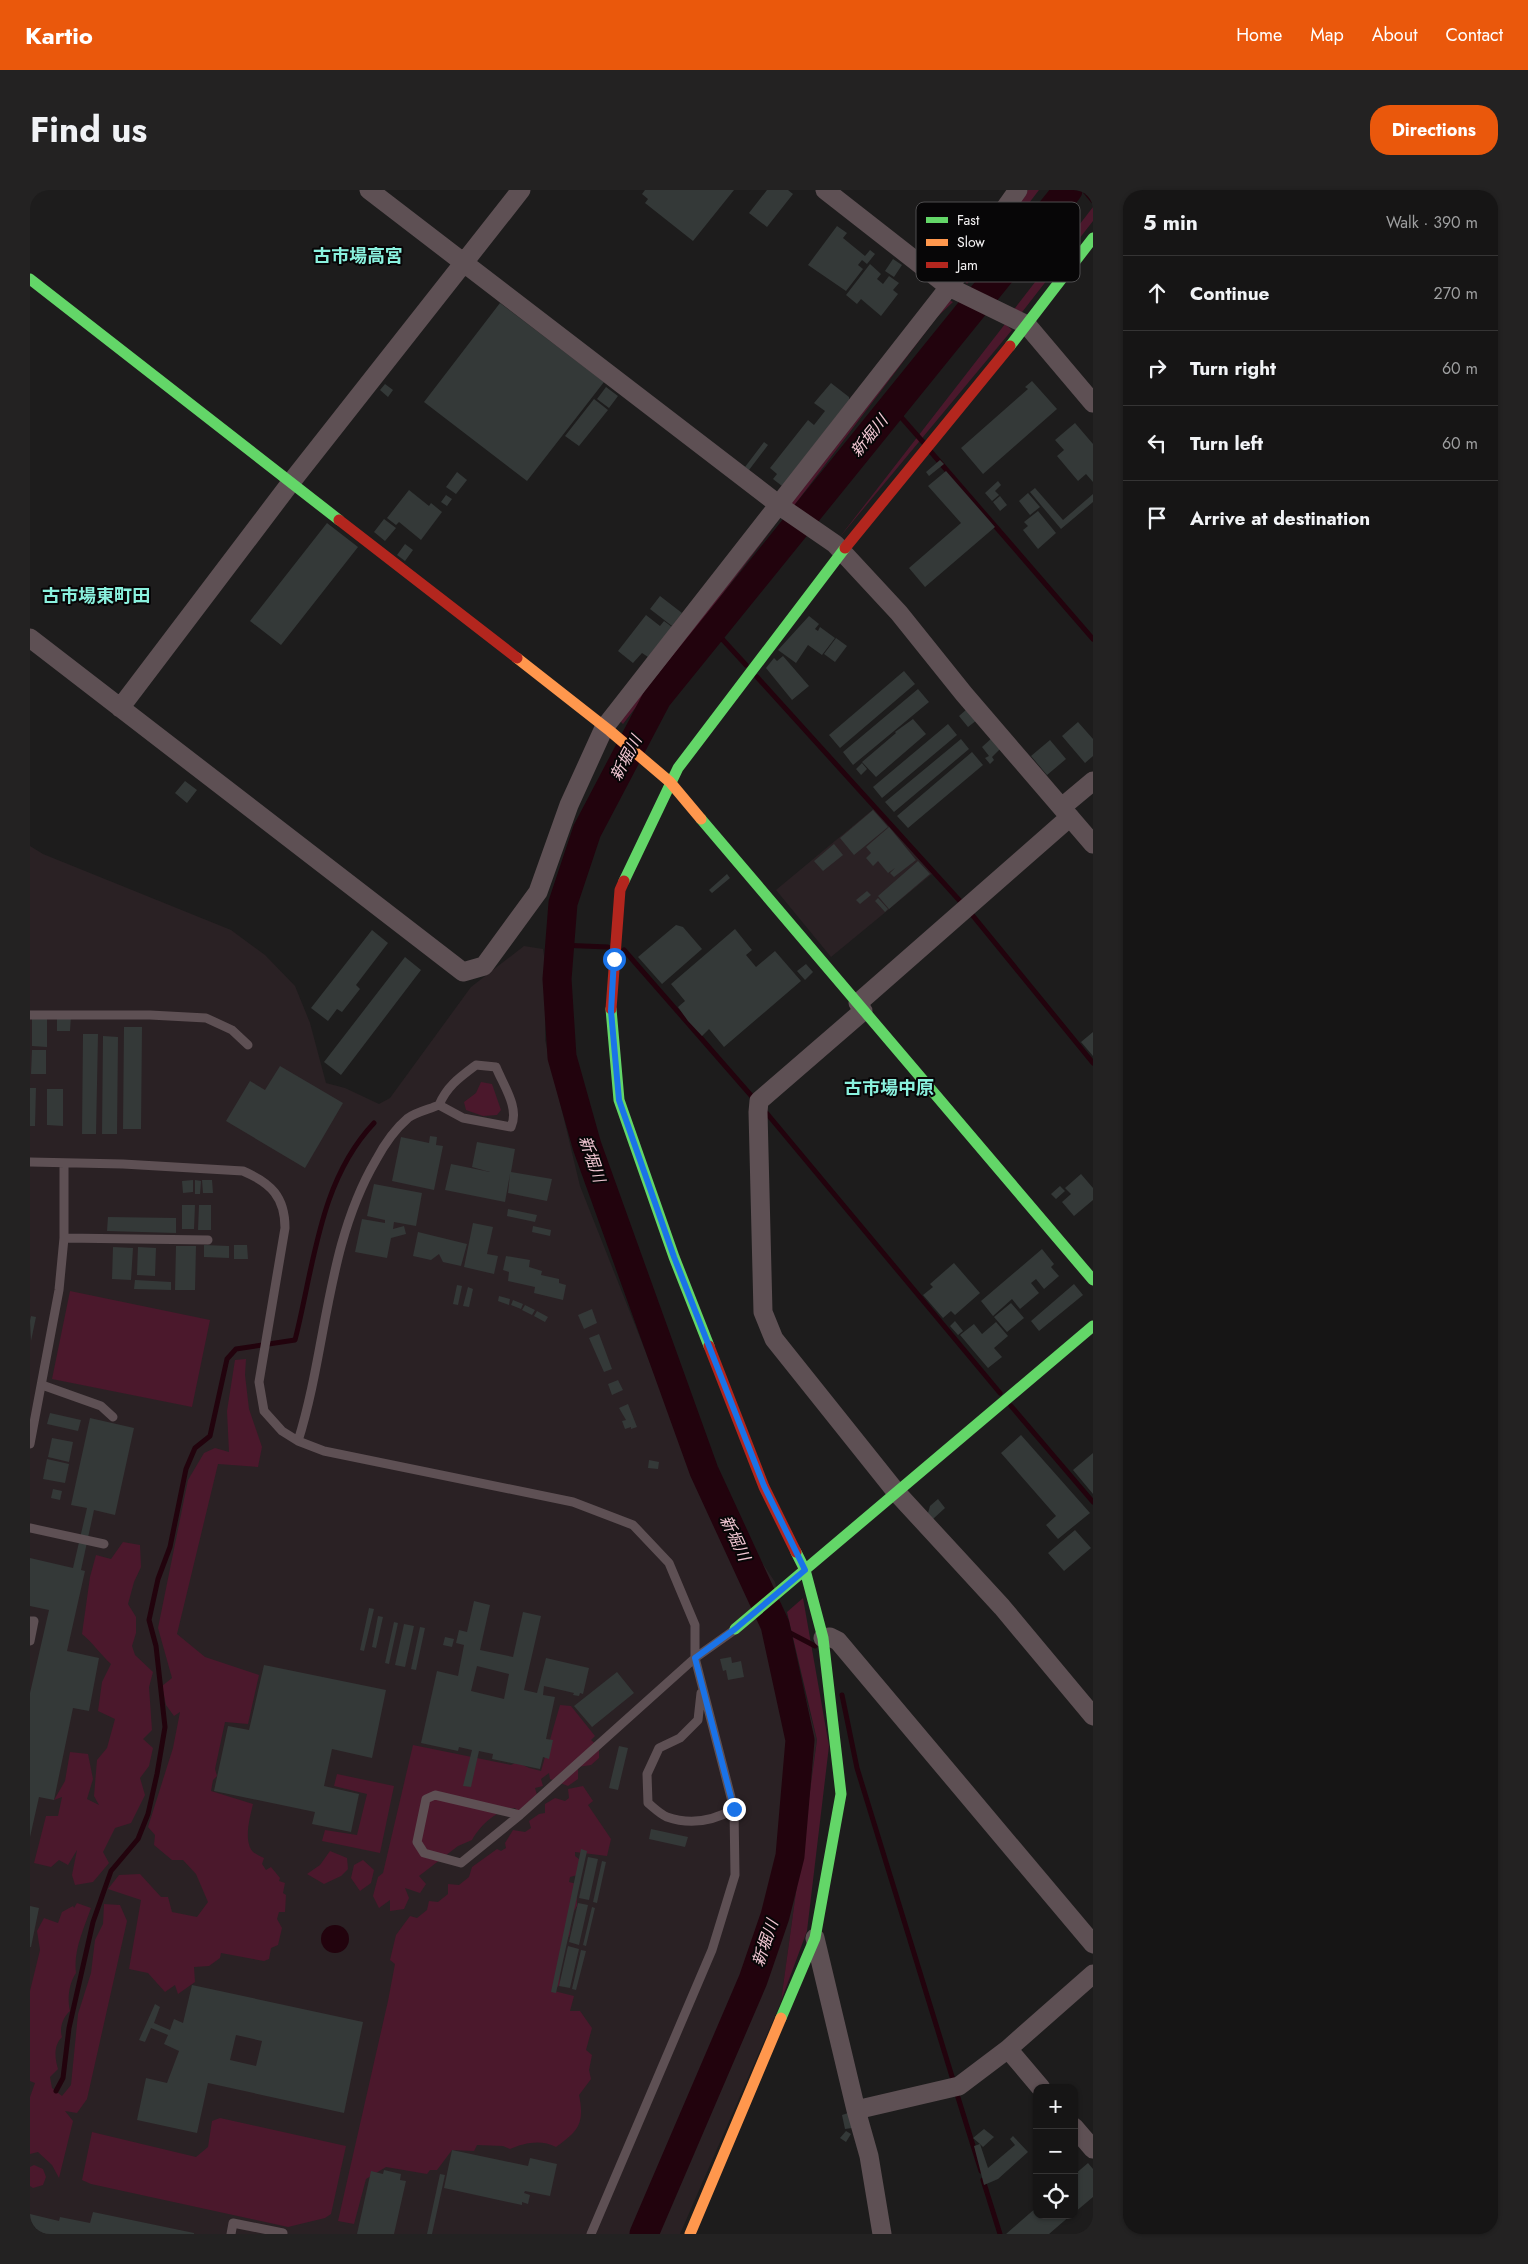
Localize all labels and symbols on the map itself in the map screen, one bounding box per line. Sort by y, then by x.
legend [916,202,1080,282]
text: Fast [957,210,980,230]
text: Slow [957,232,985,252]
district label: 古市場高宮 [313,243,403,269]
text: Jam [955,255,978,275]
water label: 新堀川 [845,409,894,462]
district label: 古市場東町田 [42,583,150,609]
water label: 新堀川 [605,730,648,785]
route start [603,948,626,971]
district label: 古市場中原 [844,1075,934,1101]
water label: 新堀川 [573,1133,611,1187]
water label: 新堀川 [714,1511,756,1566]
route end [723,1798,746,1821]
water label: 新堀川 [746,1915,784,1969]

